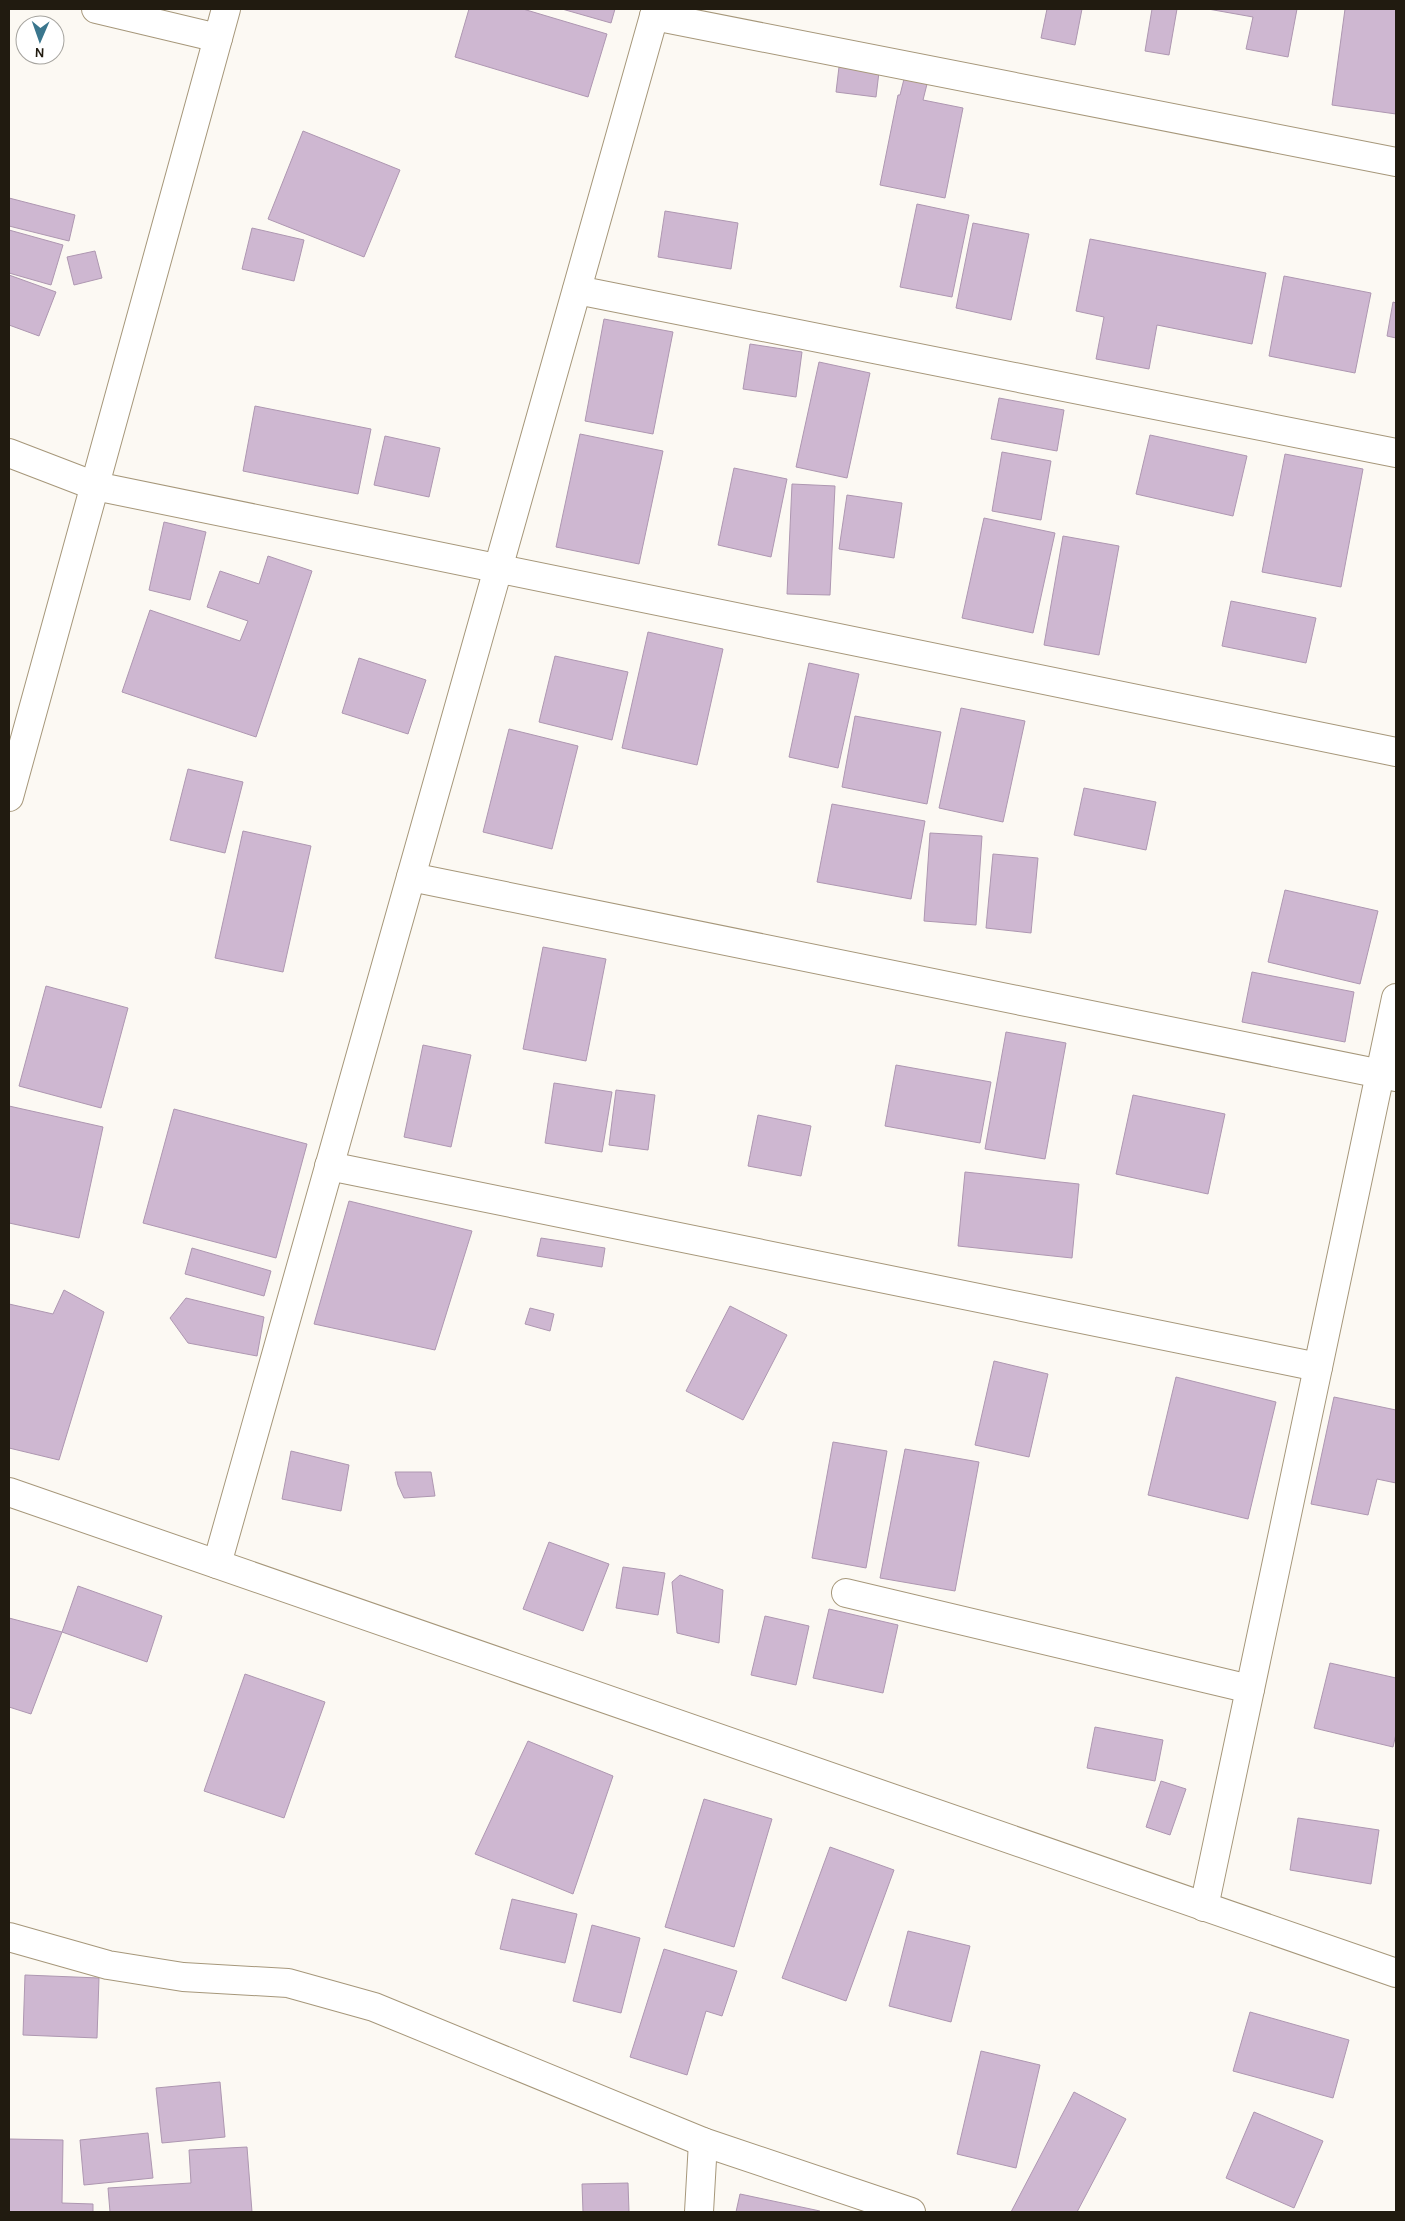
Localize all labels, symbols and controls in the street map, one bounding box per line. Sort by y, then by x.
north arrow [15,15,65,65]
text: N [34,44,45,61]

